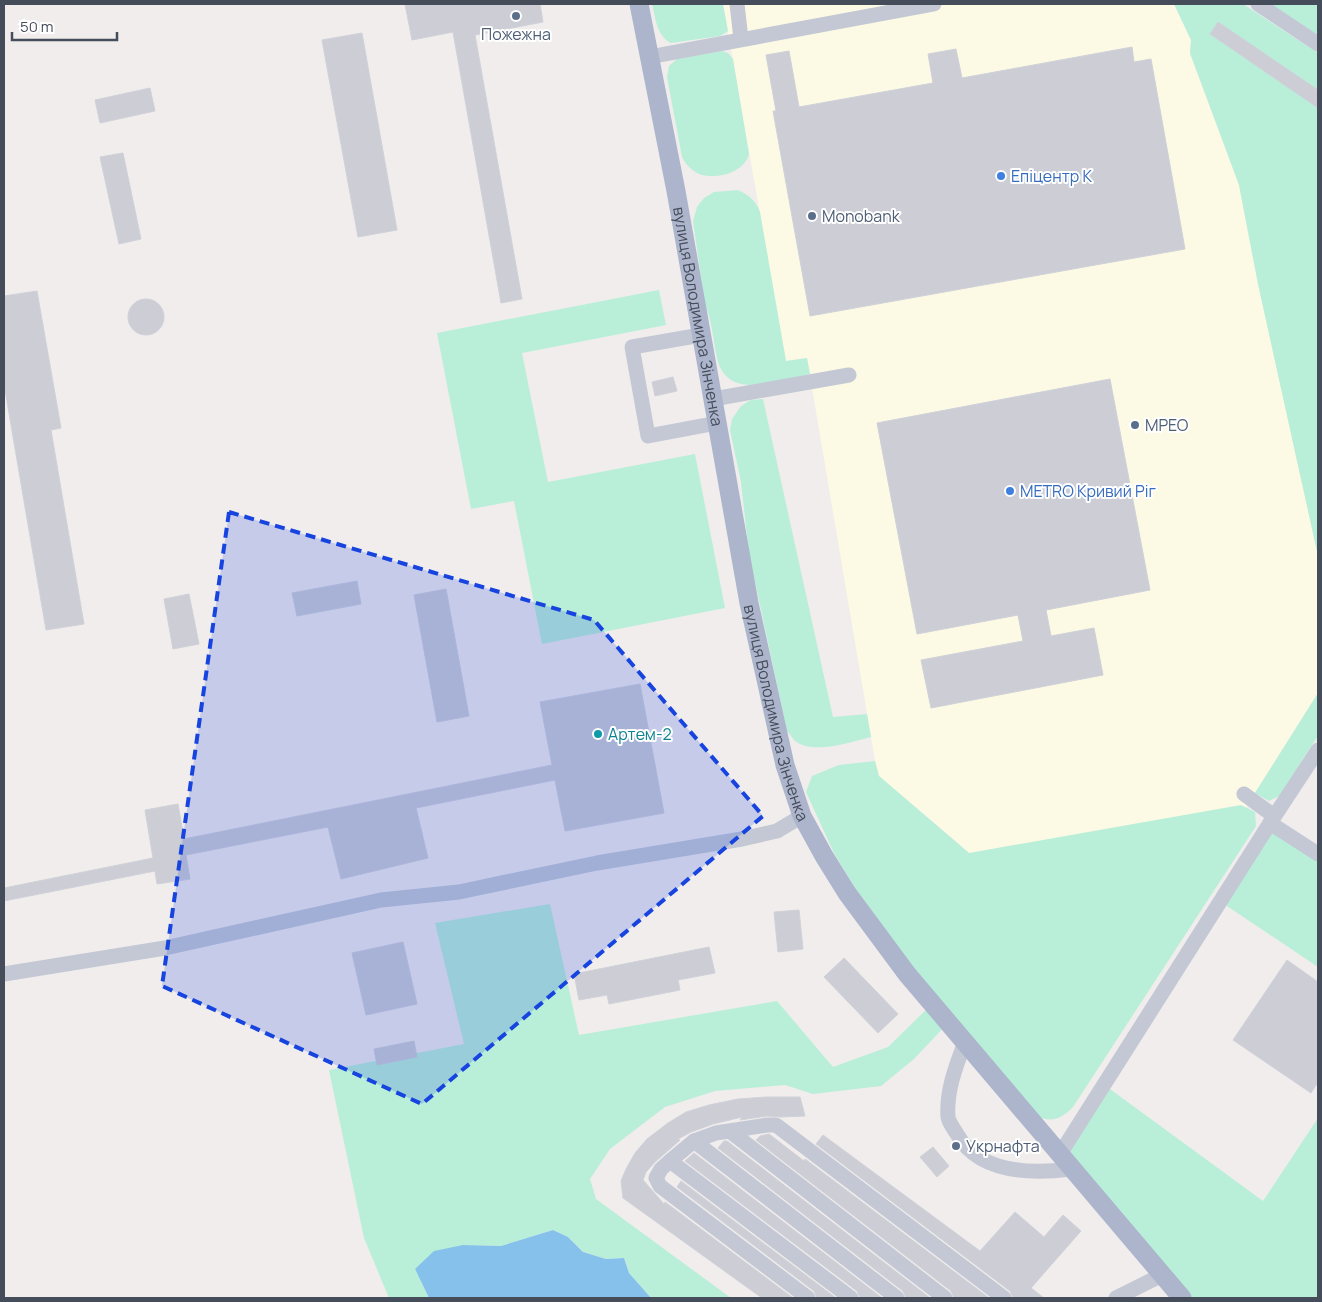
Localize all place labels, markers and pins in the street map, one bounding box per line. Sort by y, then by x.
marker: Пожежна [510,10,522,22]
place label: Пожежна [481,23,551,45]
place label: Епіцентр К [1011,165,1092,187]
marker: Епіцентр К [995,170,1007,182]
place label: Monobank [822,205,901,227]
marker: Monobank [806,210,818,222]
place label: МРЕО [1145,414,1189,436]
marker: МРЕО [1129,419,1141,431]
place label: METRO Кривий Ріг [1020,480,1156,502]
marker: METRO Кривий Ріг [1004,485,1016,497]
place label: Артем-2 [608,723,672,745]
marker: Артем-2 [592,728,604,740]
place label: Укрнафта [966,1135,1040,1157]
marker: Укрнафта [950,1140,962,1152]

